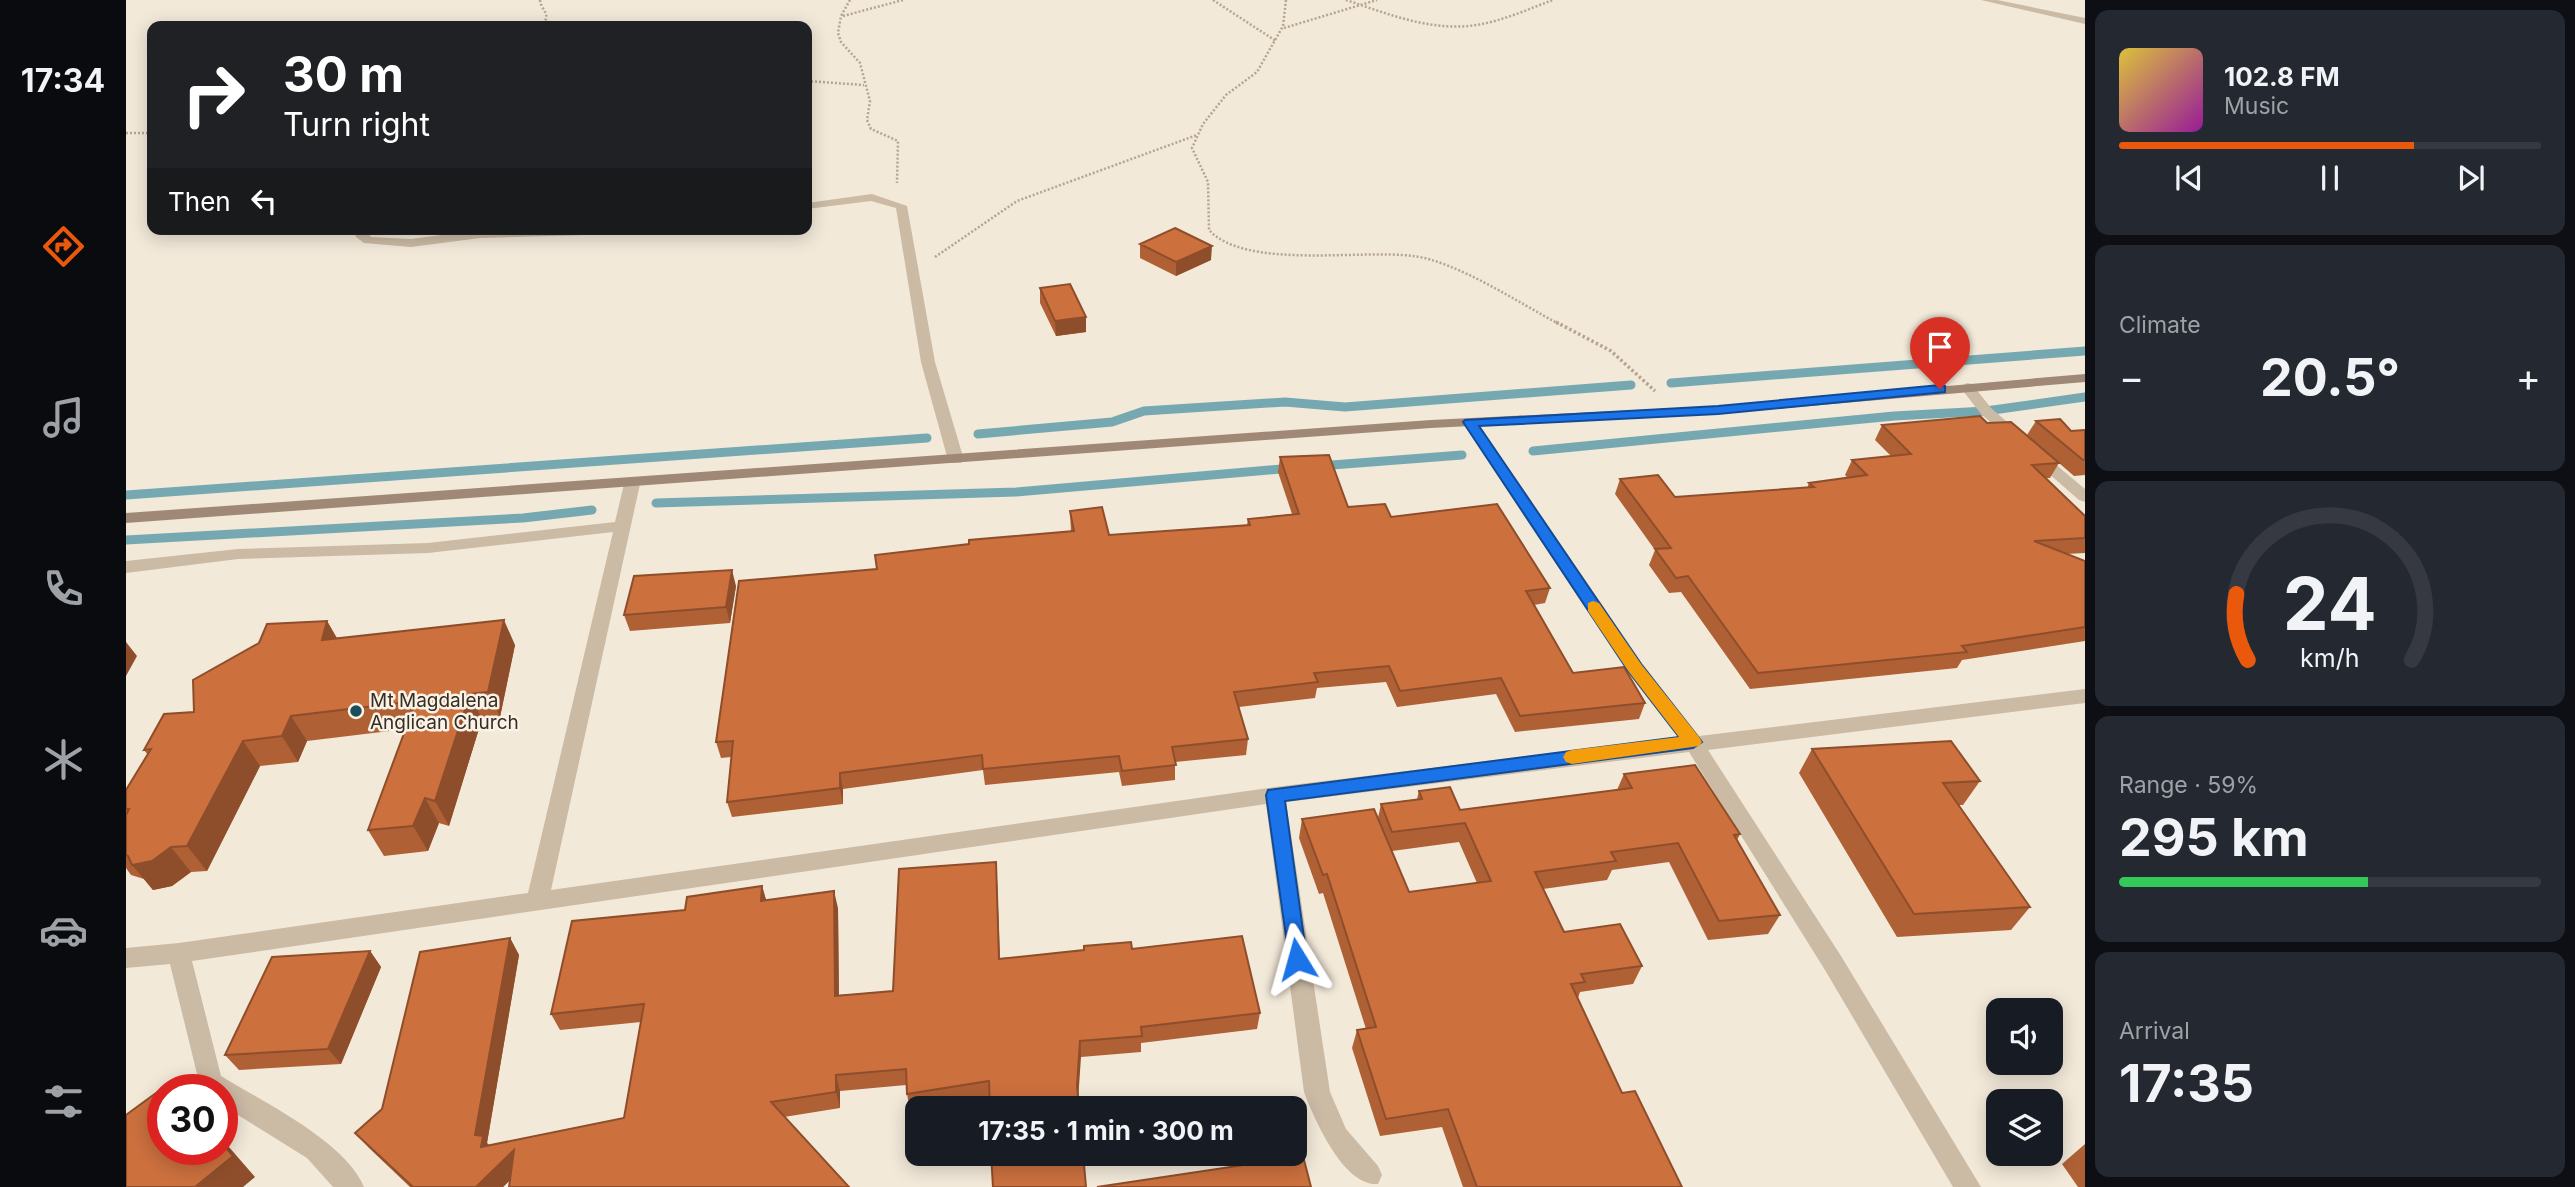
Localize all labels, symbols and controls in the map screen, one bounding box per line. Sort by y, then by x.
text: 30 m [283,45,404,104]
icon: right [168,49,259,140]
text: 17:34 [21,61,105,100]
text: 102.8 FM [2224,61,2340,92]
text: Music [2224,92,2289,120]
text: Turn right [283,105,430,144]
icon: previous [2170,159,2208,197]
icon: pause [2311,159,2349,197]
icon: next [2452,159,2490,197]
icon: left [245,182,283,220]
text: Then [168,186,231,217]
icon: directions [39,222,88,271]
text: Climate [2119,311,2201,339]
pin [1910,317,1970,389]
icon: arrive [1921,328,1959,366]
text: 20.5° [2260,346,2400,409]
text: − [2119,354,2144,400]
text: + [2516,354,2541,400]
icon: music [39,393,88,442]
text: 24 [2283,559,2377,648]
icon: phone [39,564,88,613]
text: km/h [2300,642,2360,672]
place label: Mt Magdalena Anglican Church [370,689,519,734]
marker: Mt Magdalena Anglican Church [348,703,364,719]
icon: climate [39,735,88,784]
text: Range · 59% [2119,771,2258,799]
text: 295 km [2119,806,2309,869]
icon: car [39,906,88,955]
position arrow [1260,922,1334,996]
map controls [1986,998,2063,1166]
button: sound [1986,998,2063,1075]
text: Arrival [2119,1017,2190,1045]
text: 17:35 [2119,1052,2254,1115]
speed limit sign: 30 [147,1074,238,1165]
icon: filters [39,1077,88,1126]
button: layers [1986,1089,2063,1166]
text: 17:35 · 1 min · 300 m [978,1115,1234,1146]

